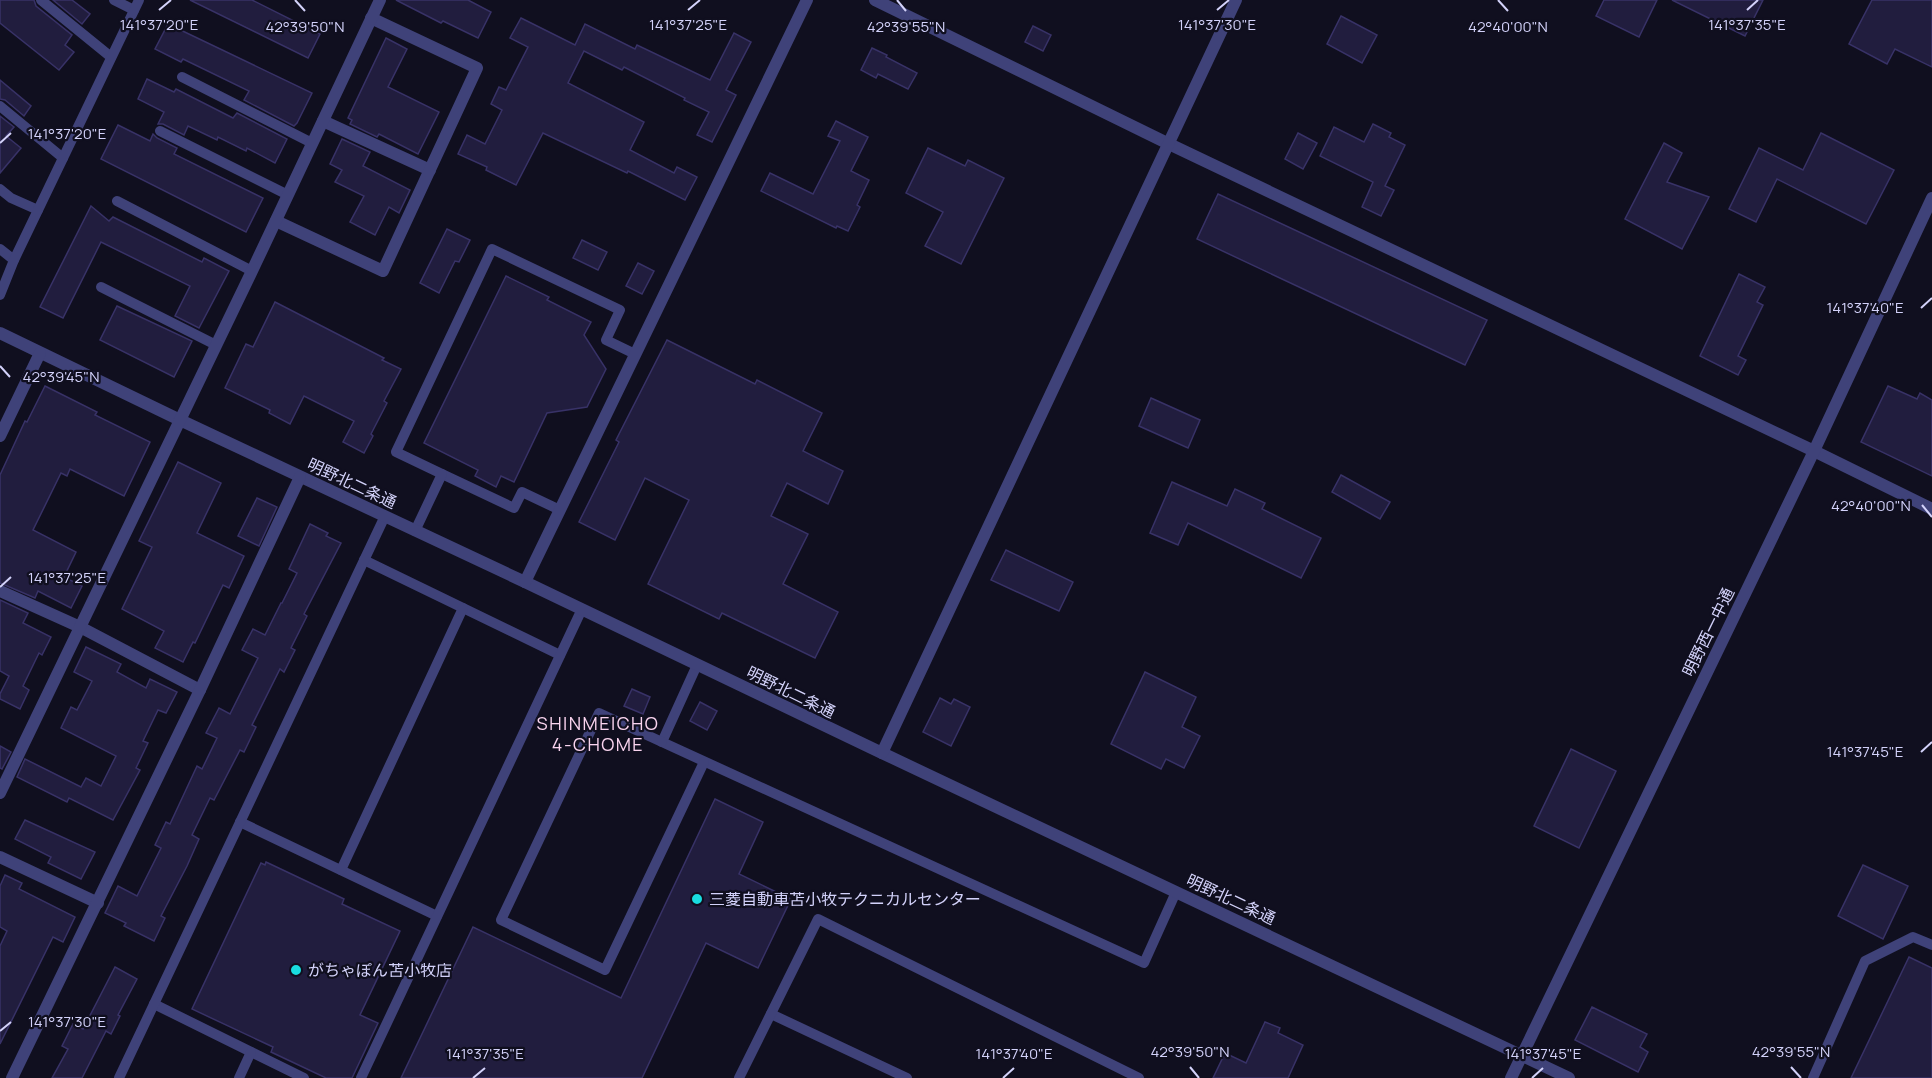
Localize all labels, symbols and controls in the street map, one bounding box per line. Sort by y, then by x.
text: 141°37'20"E [120,14,198,35]
text: 141°37'25"E [649,14,727,35]
text: 141°37'30"E [1178,14,1256,35]
text: 141°37'35"E [1708,14,1786,35]
text: 42°39'50"N [266,16,344,37]
text: 42°39'55"N [867,16,945,37]
text: 42°40'00"N [1468,16,1548,37]
text: 141°37'20"E [28,123,106,144]
text: 141°37'40"E [1827,297,1903,318]
text: 42°39'45"N [23,366,99,387]
street label: 明野北二条通 [304,453,400,513]
text: 42°40'00"N [1831,495,1911,516]
text: 141°37'25"E [28,567,106,588]
street label: 明野西一中通 [1677,584,1739,680]
street label: 明野北二条通 [743,661,839,723]
district label: SHINMEICHO 4-CHOME [537,711,659,756]
text: 141°37'45"E [1827,741,1903,762]
street label: 明野北二条通 [1183,869,1279,929]
place label: 三菱自動車苫小牧テクニカルセンター [709,888,981,910]
marker: 三菱自動車苫小牧テクニカルセンター [690,892,704,906]
place label: がちゃぽん苫小牧店 [308,959,452,981]
marker: がちゃぽん苫小牧店 [289,963,303,977]
text: 141°37'30"E [28,1011,106,1032]
text: 42°39'50"N [1151,1041,1229,1062]
text: 42°39'55"N [1752,1041,1830,1062]
text: 141°37'35"E [446,1043,524,1064]
text: 141°37'40"E [976,1043,1052,1064]
text: 141°37'45"E [1505,1043,1581,1064]

